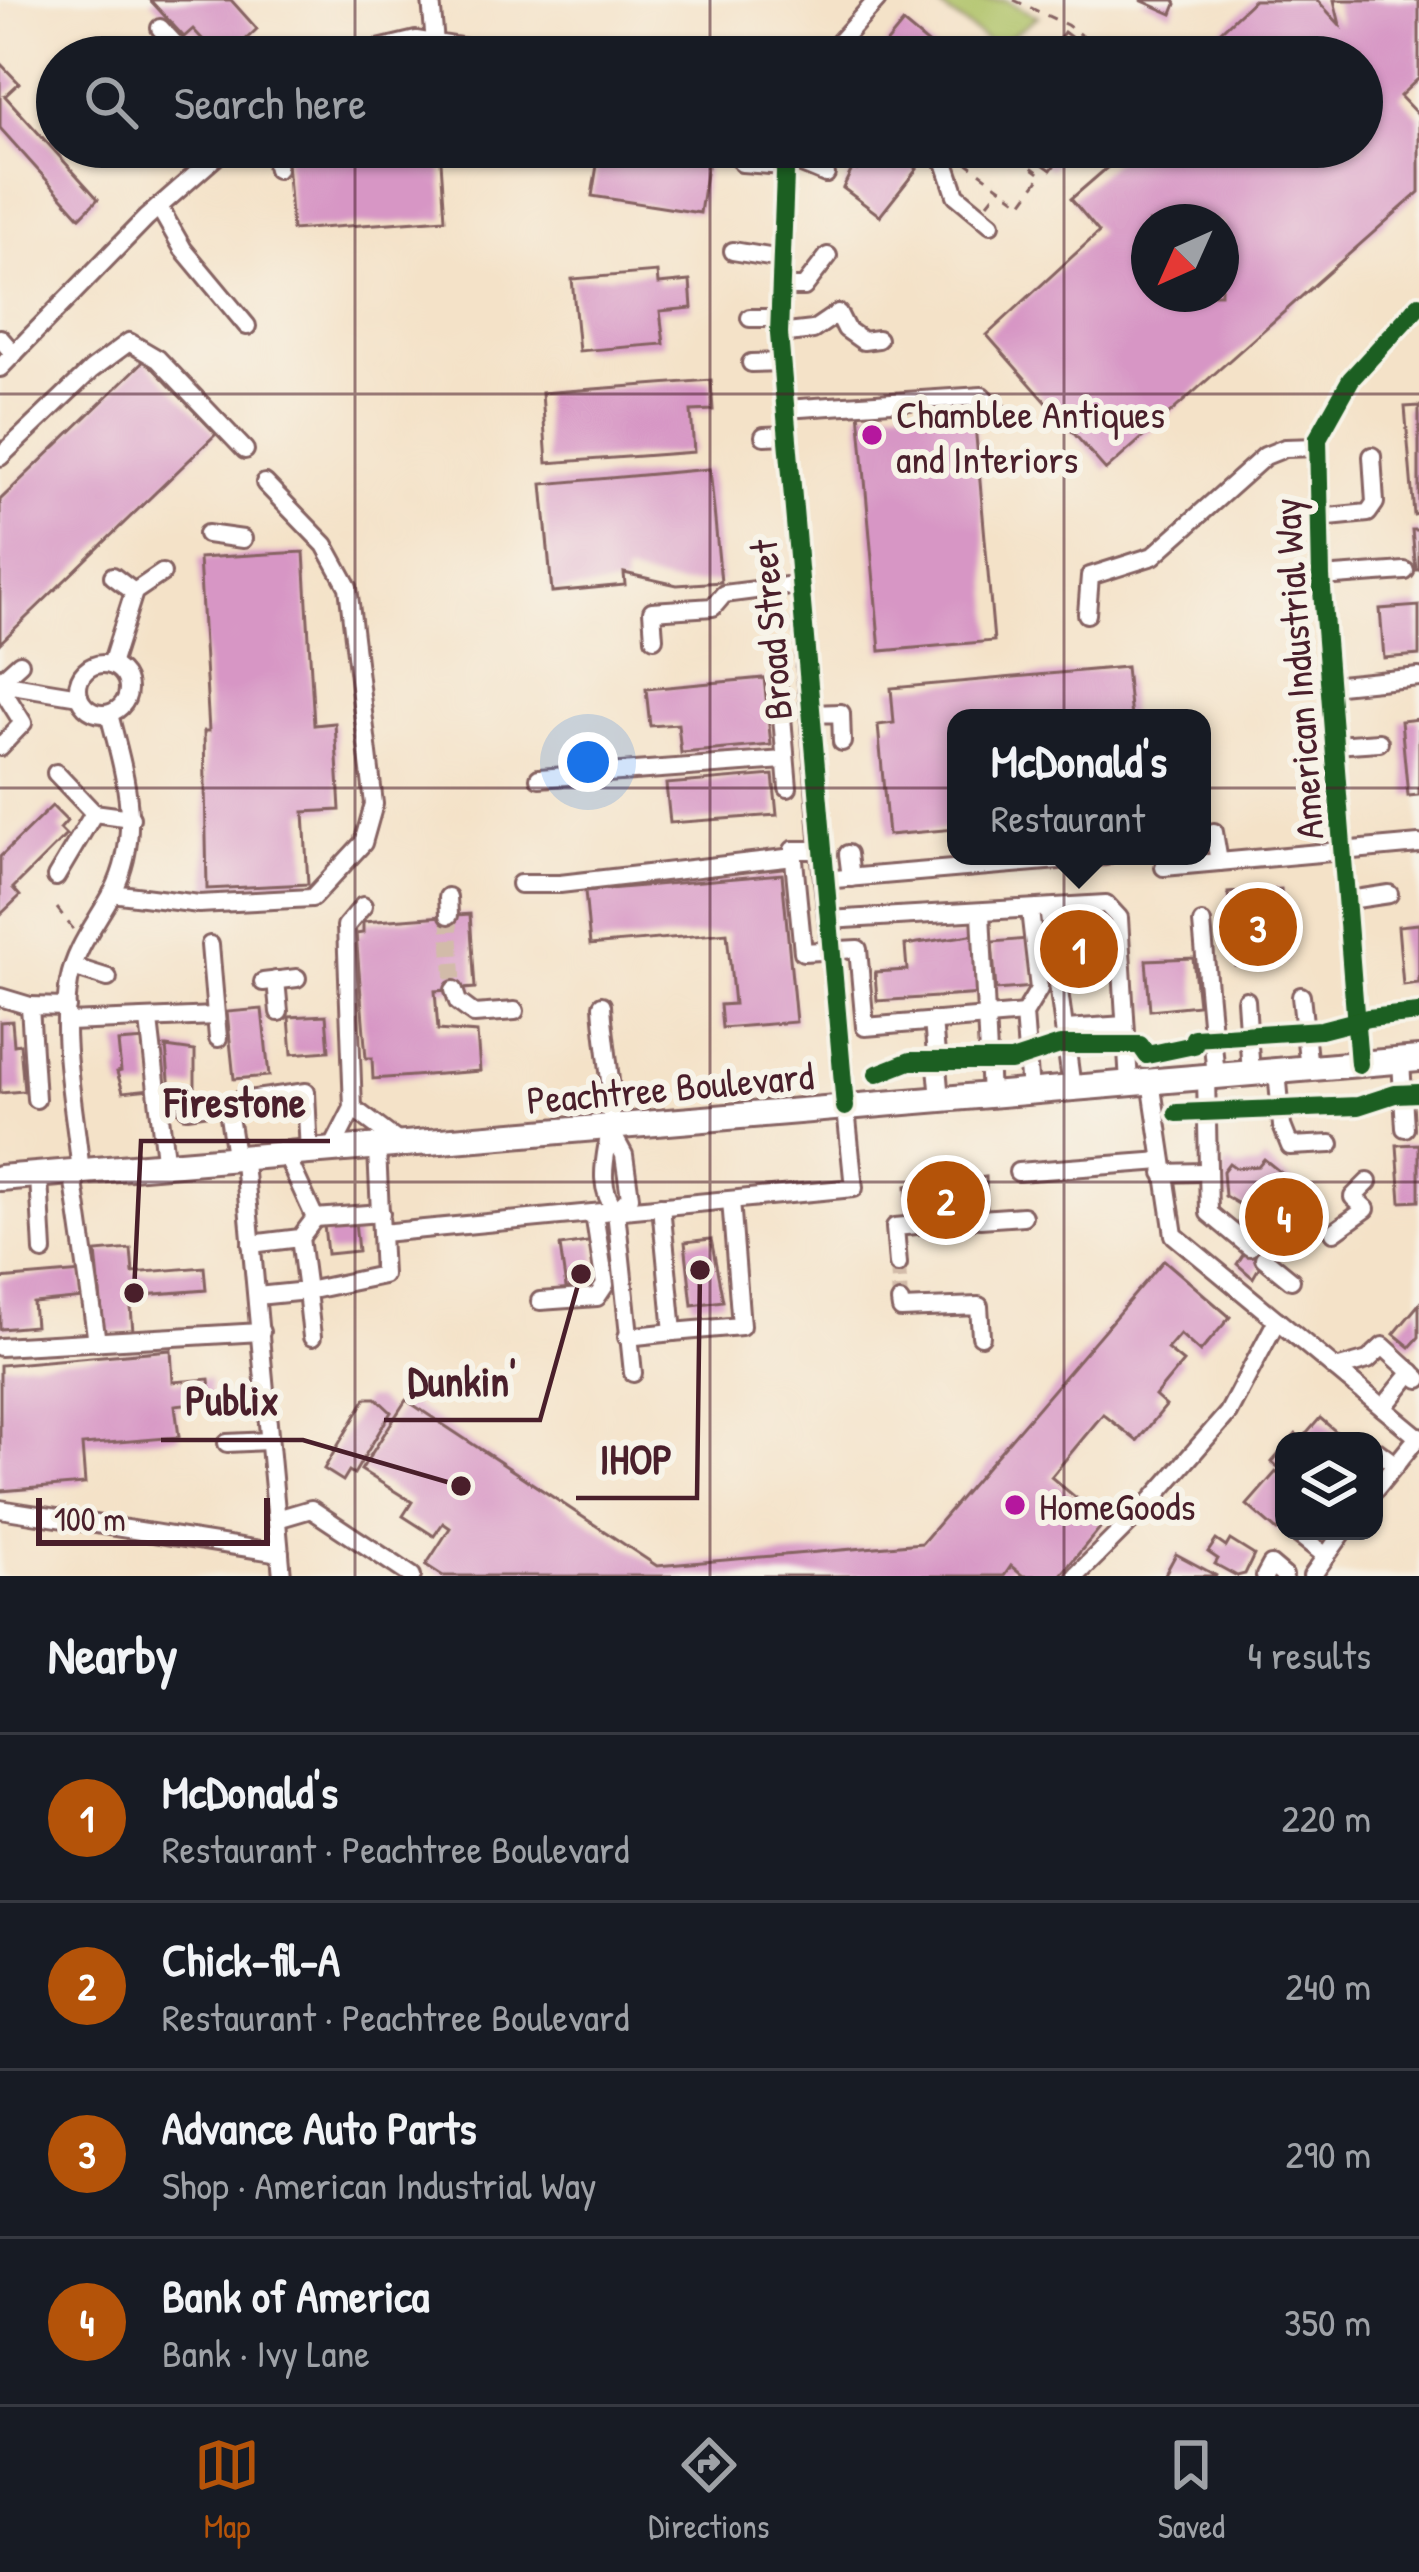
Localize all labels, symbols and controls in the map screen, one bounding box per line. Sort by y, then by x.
search box [36,36,1383,168]
icon: search [78,69,144,135]
text: Search here [174,72,366,133]
north arrow [1131,204,1239,312]
place label: Chamblee Antiques and Interiors [896,387,1165,485]
marker: Chamblee Antiques and Interiors [859,422,885,448]
street label: American Industrial Way [1259,497,1335,841]
street label: Broad Street [736,537,804,722]
popup [947,709,1211,865]
text: McDonald's [991,730,1167,791]
your location [558,732,618,792]
text: Restaurant [991,791,1145,844]
pin: 3 [1219,882,1297,972]
pin: 1 [1040,904,1118,994]
street label: Peachtree Boulevard [524,1048,816,1126]
callout: Firestone [141,1063,330,1141]
text: Firestone [163,1073,306,1130]
pin: 2 [907,1155,985,1245]
pin: 4 [1245,1172,1323,1262]
callout: Dunkin' [384,1342,540,1420]
text: Dunkin' [408,1352,516,1409]
callout: Publix [161,1362,303,1440]
text: Publix [185,1371,279,1428]
callout: IHOP [576,1420,697,1498]
text: IHOP [599,1430,673,1487]
map controls [1275,1432,1383,1540]
button: layers [1275,1432,1383,1540]
place label: HomeGoods [1039,1479,1195,1532]
scale bar [36,1492,270,1545]
marker: HomeGoods [1002,1492,1028,1518]
text: 100 m [54,1497,126,1541]
text: Nearby [48,1620,178,1689]
text: 4 results [1247,1628,1371,1681]
text: McDonald's [162,1761,338,1822]
text: 1 [80,1791,94,1844]
text: 220 m [1282,1791,1371,1844]
text: Restaurant · Peachtree Boulevard [162,1822,629,1875]
text: Chick-fil-A [162,1929,340,1990]
text: 2 [78,1959,96,2012]
text: 240 m [1285,1959,1371,2012]
text: Restaurant · Peachtree Boulevard [162,1990,629,2043]
text: Advance Auto Parts [162,2097,477,2158]
text: 3 [78,2127,96,2180]
text: 290 m [1285,2127,1371,2180]
text: Shop · American Industrial Way [162,2158,597,2211]
text: Bank of America [162,2265,429,2326]
text: 4 [80,2295,94,2348]
text: 350 m [1284,2295,1371,2348]
text: Bank · Ivy Lane [162,2326,370,2379]
tab: Map [194,2432,260,2548]
tab: Directions [648,2432,770,2548]
tab: Saved [1158,2432,1225,2548]

